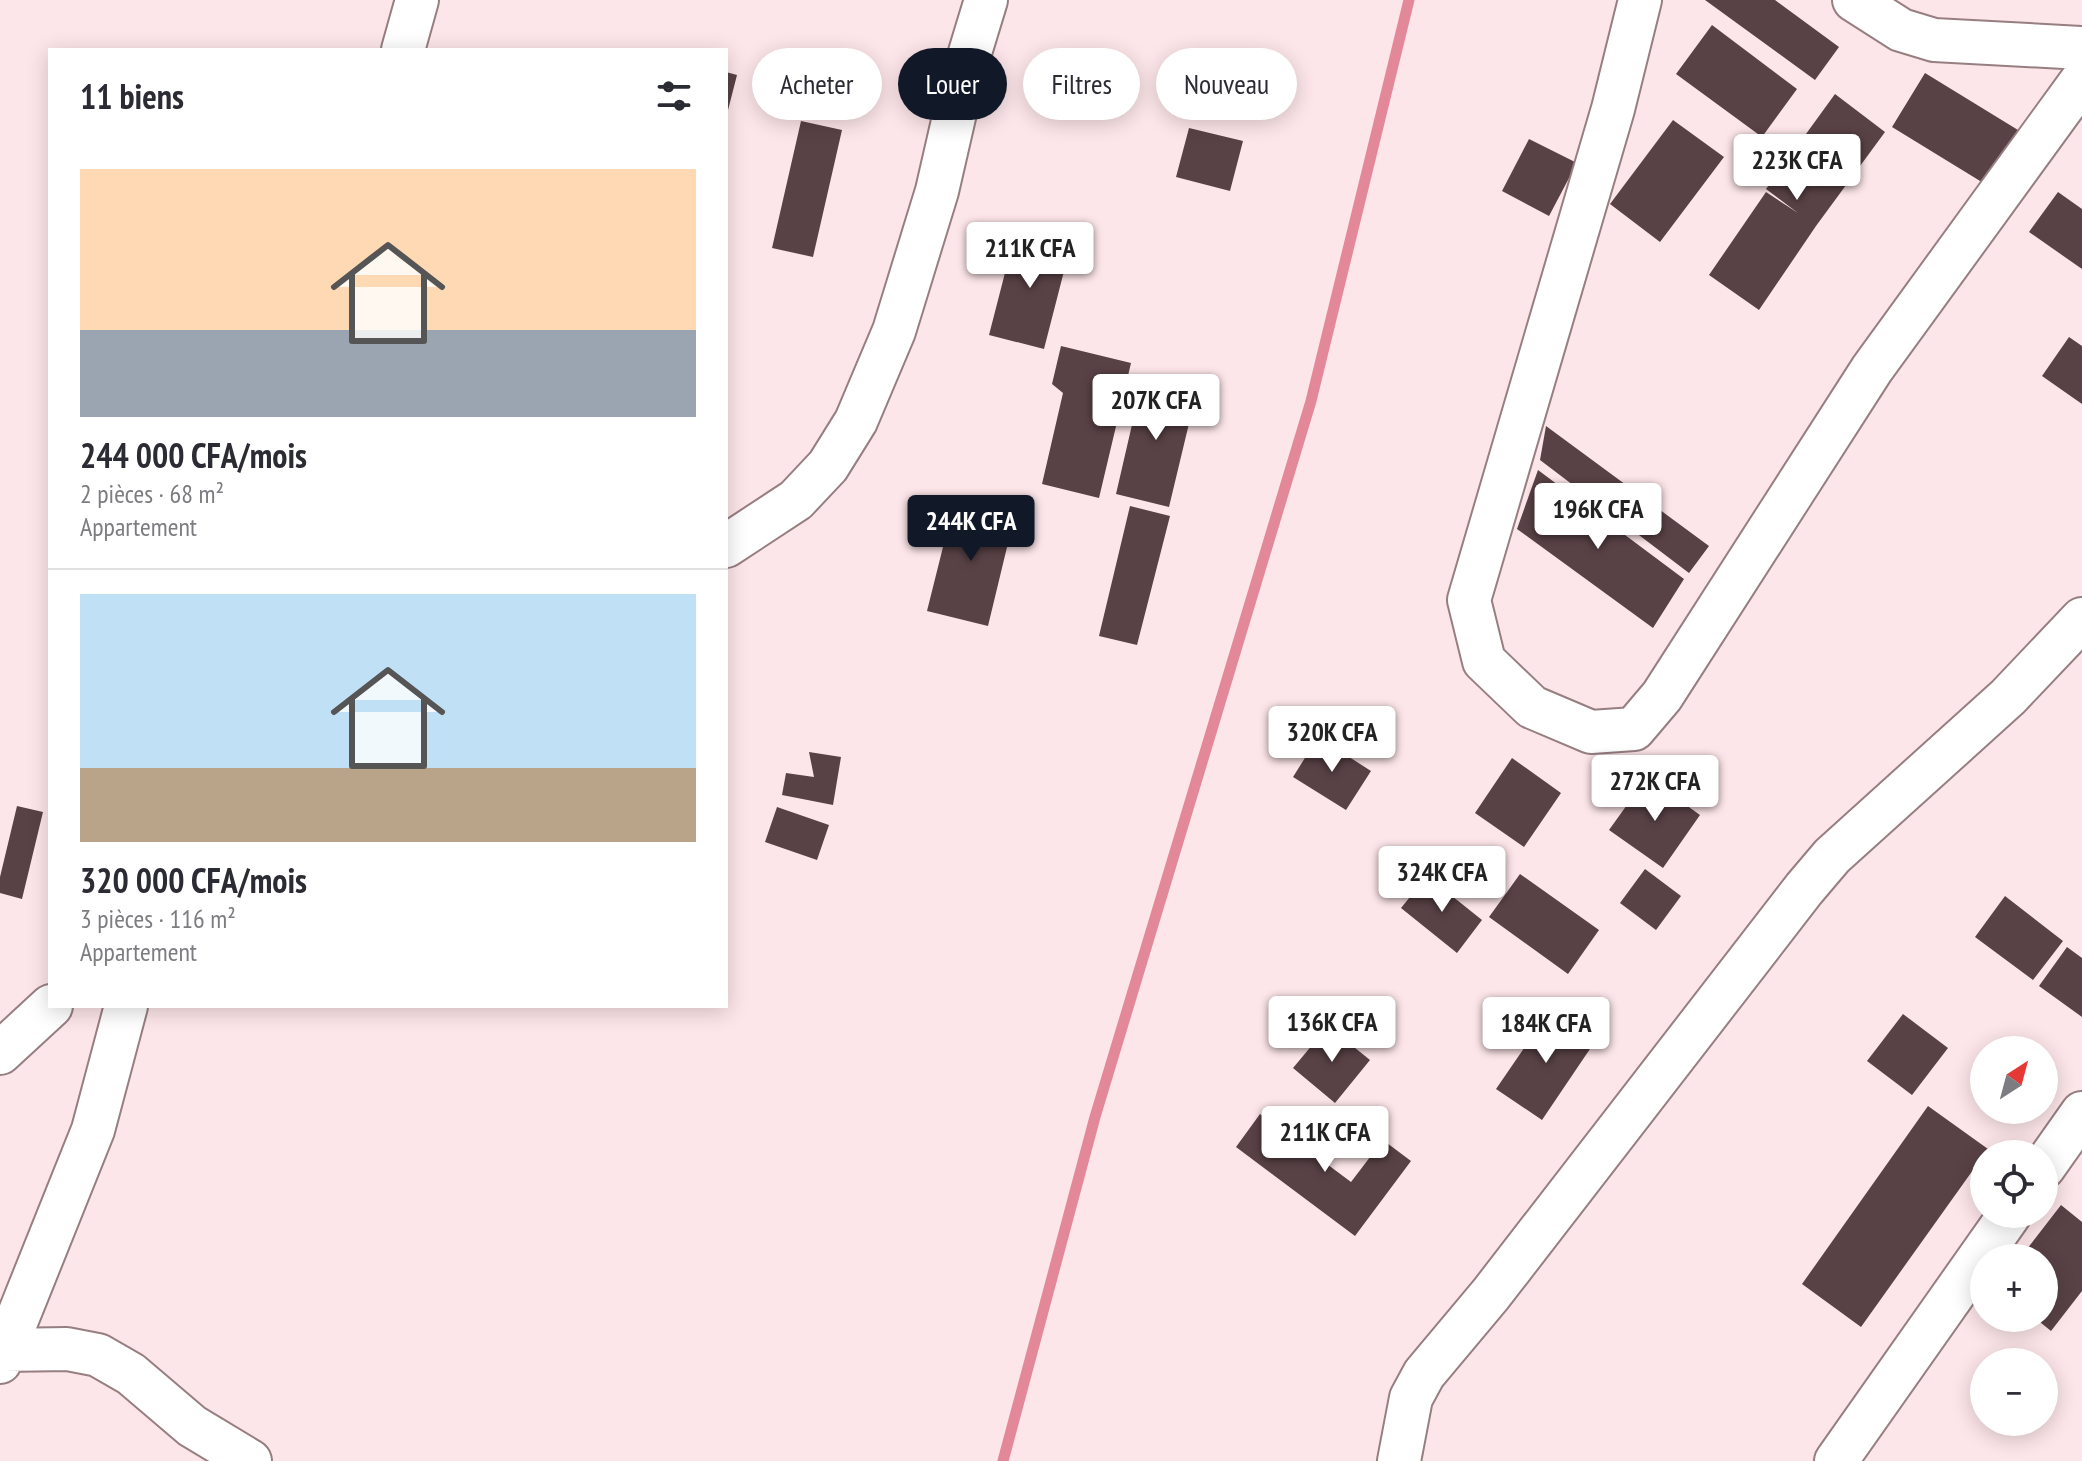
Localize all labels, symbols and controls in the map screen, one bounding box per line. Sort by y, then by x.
chip: Acheter [752,48,882,120]
chip: Louer [898,48,1007,120]
chip: Filtres [1023,48,1140,120]
chip: Nouveau [1156,48,1297,120]
text: 11 biens [80,74,184,118]
icon: filters [652,74,696,118]
pin: 223K CFA [1714,134,1880,202]
text: 223K CFA [1752,143,1842,176]
icon: home [316,221,460,365]
pin: 211K CFA [947,222,1113,290]
text: 211K CFA [985,231,1075,264]
pin: 207K CFA [1073,374,1239,442]
text: 207K CFA [1111,383,1201,416]
text: 244 000 CFA/mois [80,433,307,477]
text: 2 pièces · 68 m² [80,477,224,510]
pin: 196K CFA [1515,483,1681,551]
text: 196K CFA [1553,492,1643,525]
pin: 244K CFA [888,495,1054,563]
text: 244K CFA [926,504,1016,537]
text: Appartement [80,510,197,543]
icon: home [316,646,460,790]
pin: 320K CFA [1249,706,1415,774]
text: 320K CFA [1287,715,1377,748]
pin: 272K CFA [1572,755,1738,823]
text: 272K CFA [1610,764,1700,797]
pin: 324K CFA [1359,846,1525,914]
text: 324K CFA [1397,855,1487,888]
text: 320 000 CFA/mois [80,858,307,902]
text: 3 pièces · 116 m² [80,902,236,935]
text: Appartement [80,935,197,968]
pin: 136K CFA [1249,996,1415,1064]
pin: 184K CFA [1463,997,1629,1065]
text: 136K CFA [1287,1005,1377,1038]
text: 184K CFA [1501,1006,1591,1039]
north arrow [1970,1036,2058,1124]
map controls [1970,1036,2058,1436]
pin: 211K CFA [1242,1106,1408,1174]
text: 211K CFA [1280,1115,1370,1148]
button: locate [1970,1140,2058,1228]
button: + [1970,1244,2058,1332]
button: − [1970,1348,2058,1436]

